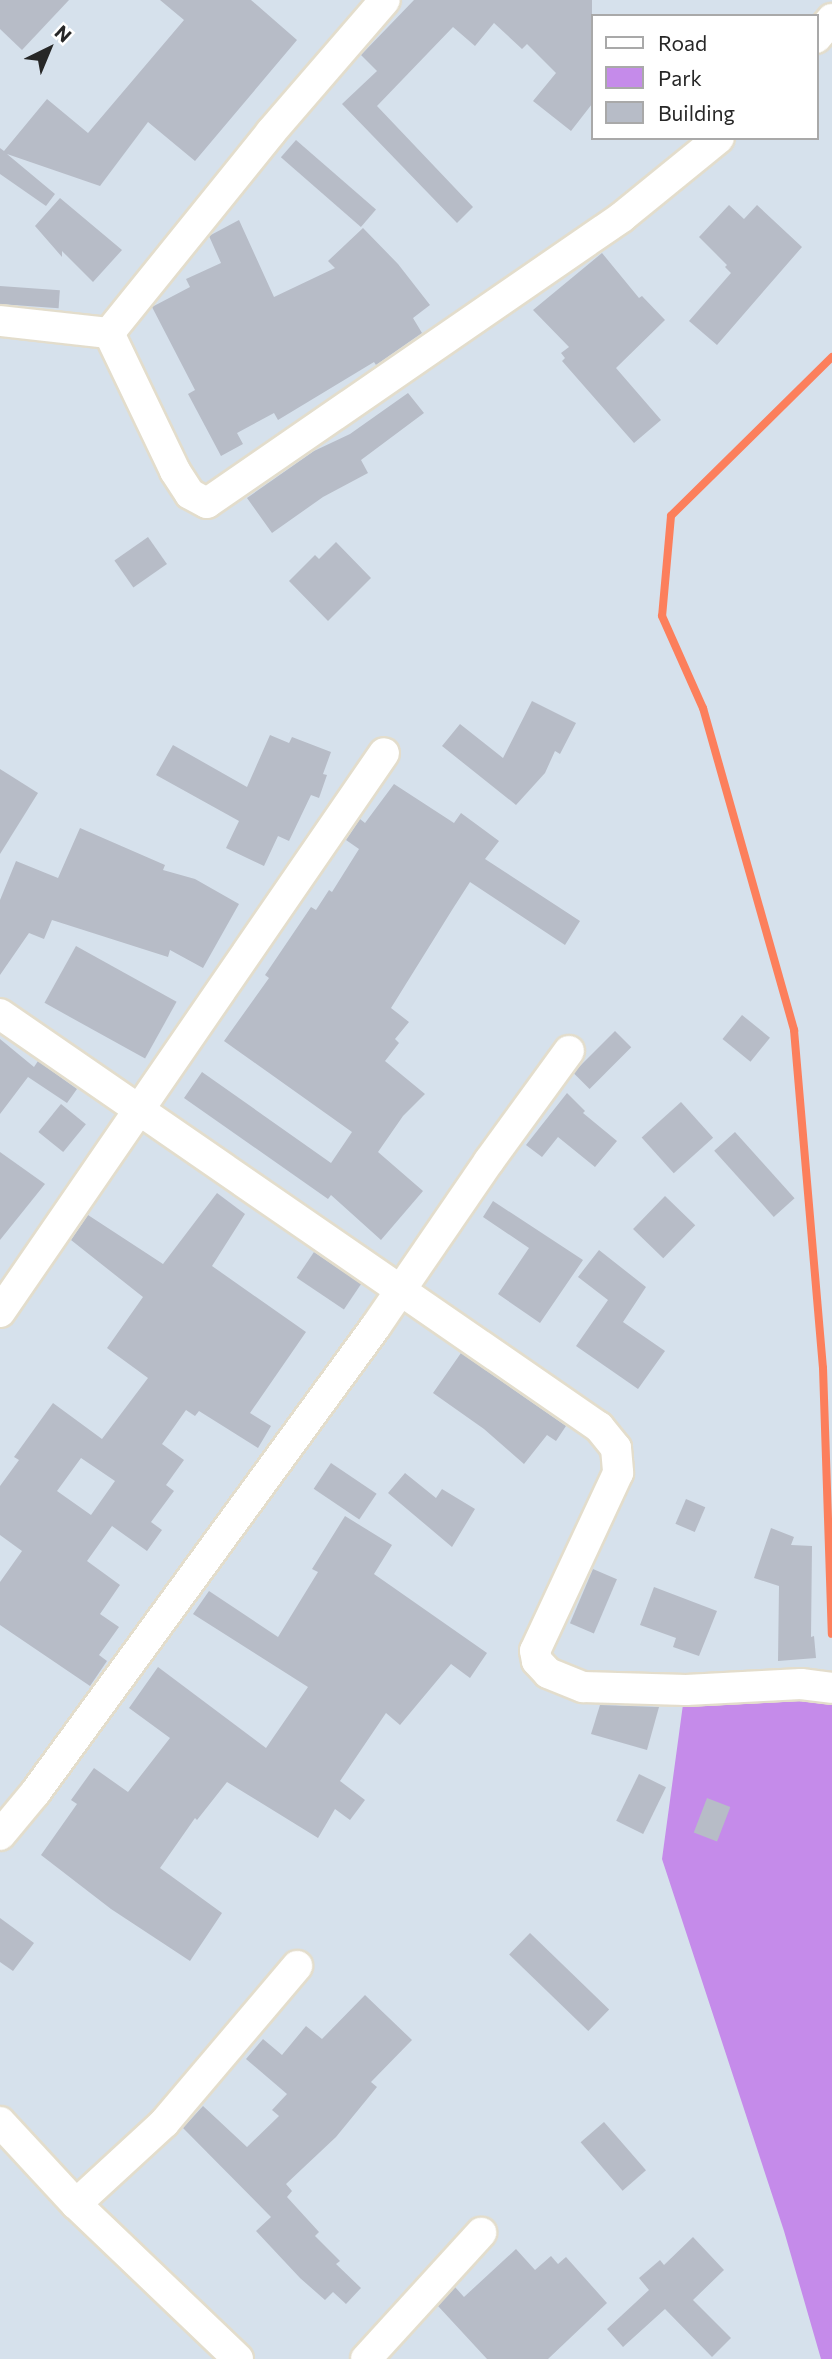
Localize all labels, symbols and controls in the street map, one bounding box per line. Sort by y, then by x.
north arrow [14,14,84,84]
legend [590,14,818,140]
text: N [51,20,77,47]
text: Road [658,30,707,55]
text: Park [658,65,702,90]
text: Building [658,100,735,125]

